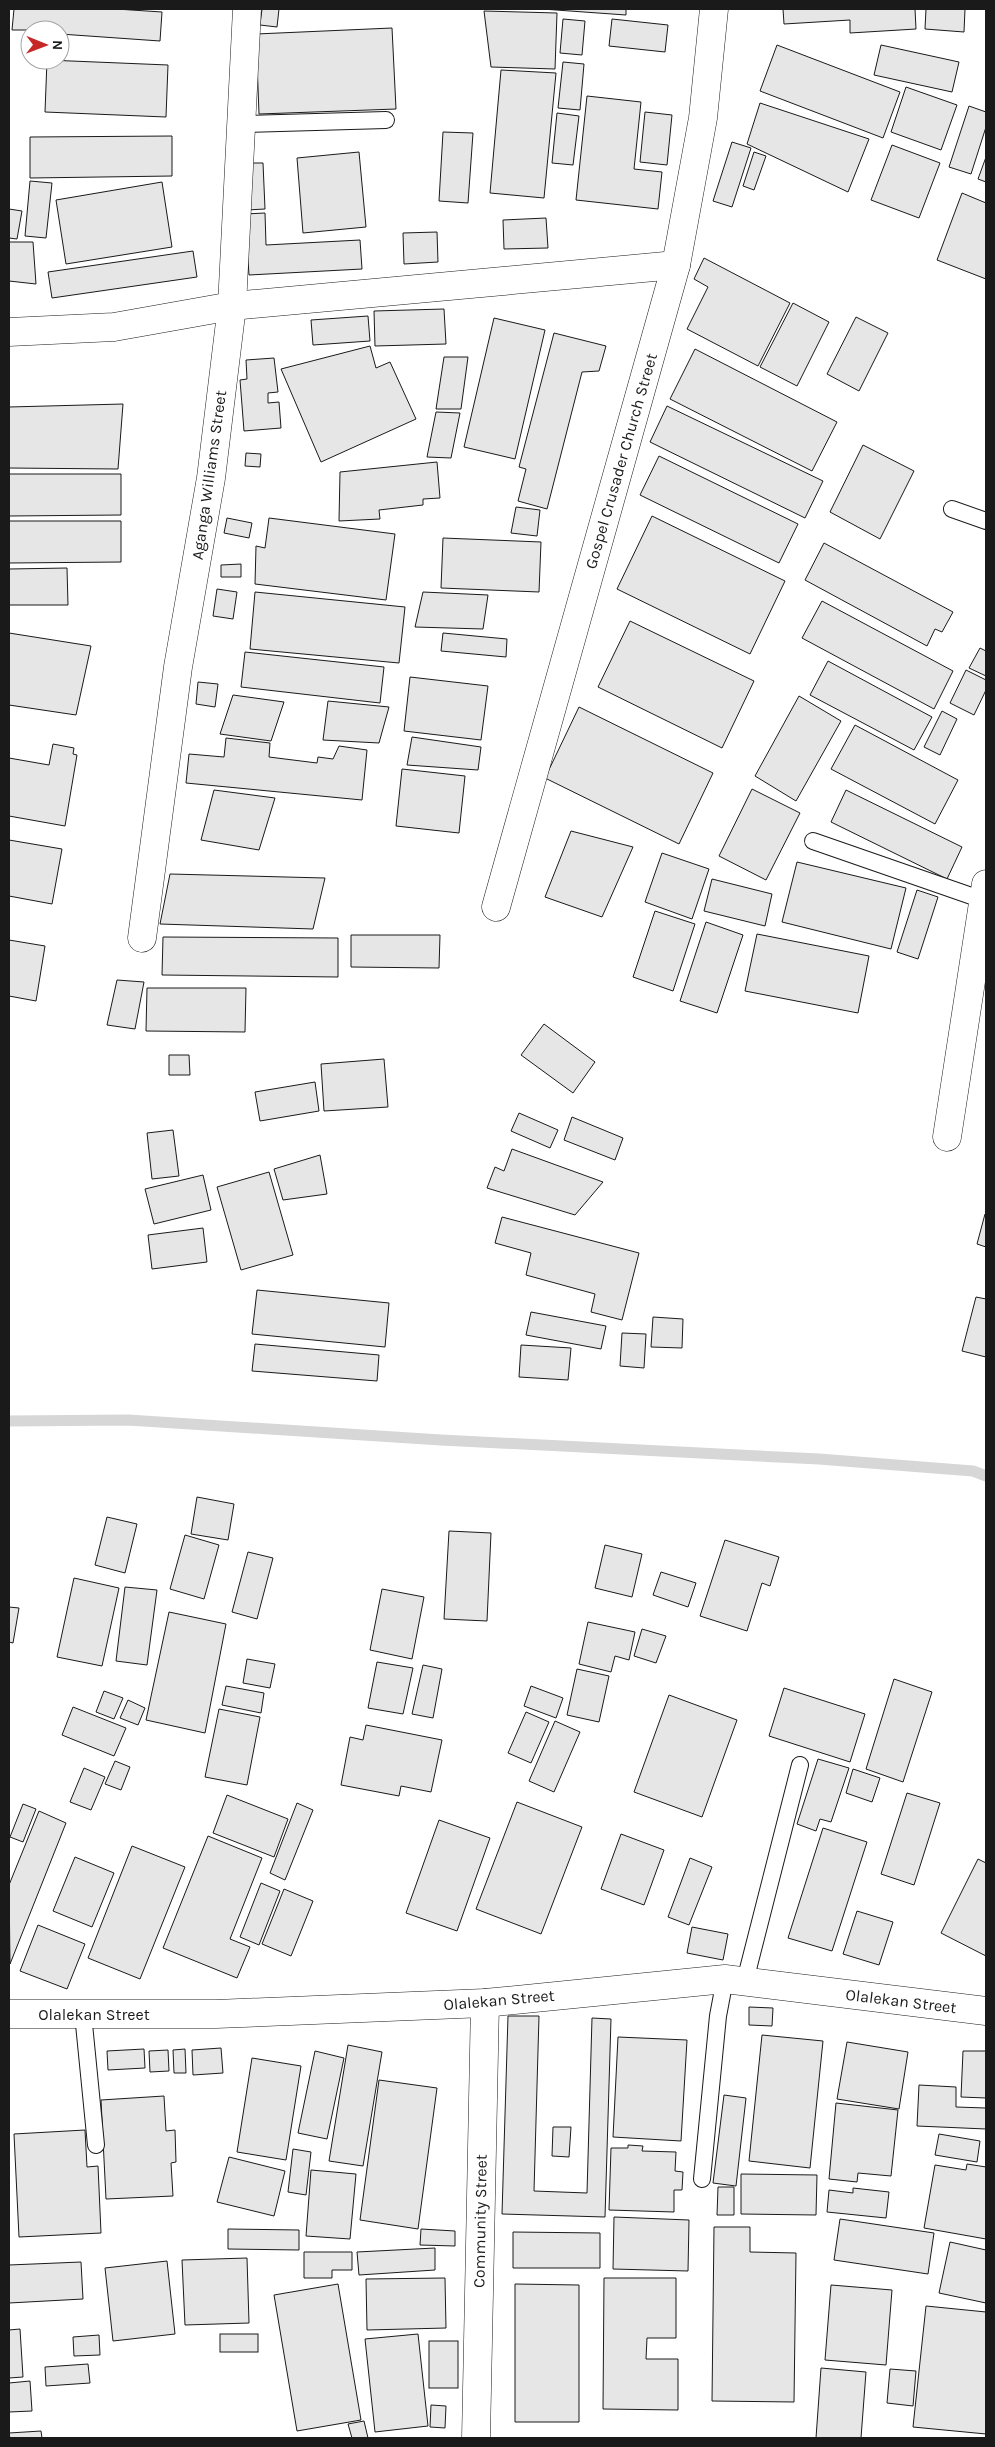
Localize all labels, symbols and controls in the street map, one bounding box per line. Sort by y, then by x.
north arrow [20,20,70,70]
text: N [49,40,66,50]
street label: Gospel Crusader Church Street [581,351,661,571]
street label: Aganga Williams Street [188,389,230,561]
street label: Olalekan Street [845,1985,957,2017]
street label: Olalekan Street [443,1986,555,2014]
street label: Olalekan Street [38,2005,150,2024]
street label: Community Street [469,2154,491,2288]

